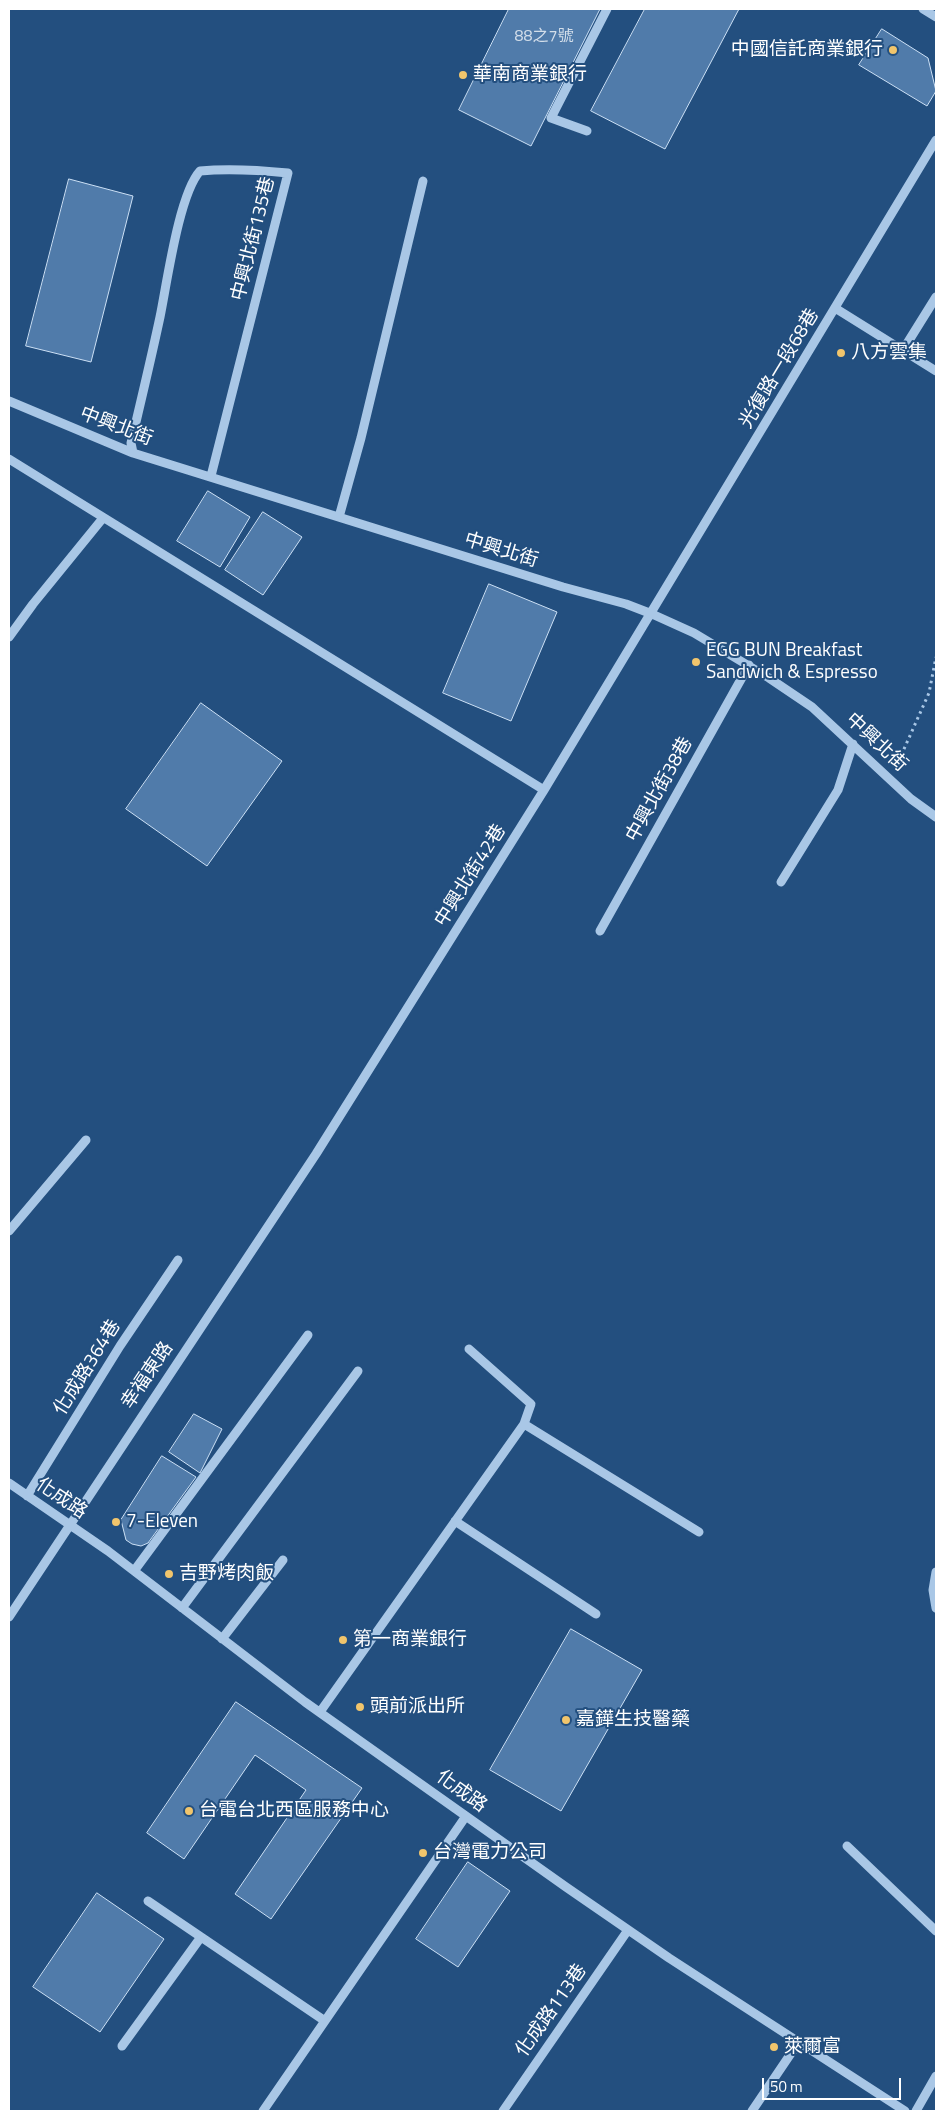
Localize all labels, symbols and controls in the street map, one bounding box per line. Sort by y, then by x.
house number: 88之7號 [515,27,573,47]
place label: 中國信託商業銀行 [731,39,883,61]
marker: 中國信託商業銀行 [887,44,899,56]
place label: 華南商業銀行 [473,64,587,86]
marker: 華南商業銀行 [457,69,469,81]
street label: 中興北街135巷 [228,175,280,303]
street label: 光復路一段68巷 [735,305,825,433]
place label: 八方雲集 [851,342,927,364]
marker: 八方雲集 [835,347,847,359]
street label: 中興北街 [76,403,156,451]
street label: 中興北街 [461,529,541,573]
place label: EGG BUN Breakfast Sandwich & Espresso [706,640,878,684]
marker: EGG BUN Breakfast Sandwich & Espresso [690,656,702,668]
street label: 中興北街 [840,709,912,777]
street label: 中興北街38巷 [622,734,698,846]
street label: 中興北街42巷 [431,821,511,931]
street label: 化成路364巷 [50,1316,126,1420]
street label: 幸福東路 [117,1338,179,1414]
street label: 化成路 [31,1474,91,1524]
place label: 7-Eleven [126,1511,198,1533]
marker: 7-Eleven [110,1516,122,1528]
place label: 吉野烤肉飯 [179,1563,274,1585]
marker: 吉野烤肉飯 [163,1568,175,1580]
place label: 第一商業銀行 [353,1629,467,1651]
marker: 第一商業銀行 [337,1634,349,1646]
place label: 頭前派出所 [370,1696,465,1718]
marker: 頭前派出所 [354,1701,366,1713]
place label: 嘉鏵生技醫藥 [576,1709,690,1731]
marker: 嘉鏵生技醫藥 [560,1714,572,1726]
street label: 化成路 [431,1766,491,1818]
place label: 台電台北西區服務中心 [199,1800,389,1822]
marker: 台電台北西區服務中心 [183,1805,195,1817]
place label: 台灣電力公司 [433,1842,547,1864]
marker: 台灣電力公司 [417,1847,429,1859]
street label: 化成路113巷 [512,1960,592,2062]
place label: 萊爾富 [784,2036,841,2058]
marker: 萊爾富 [768,2041,780,2053]
scale bar [765,2068,904,2100]
text: 50 m [770,2075,803,2098]

